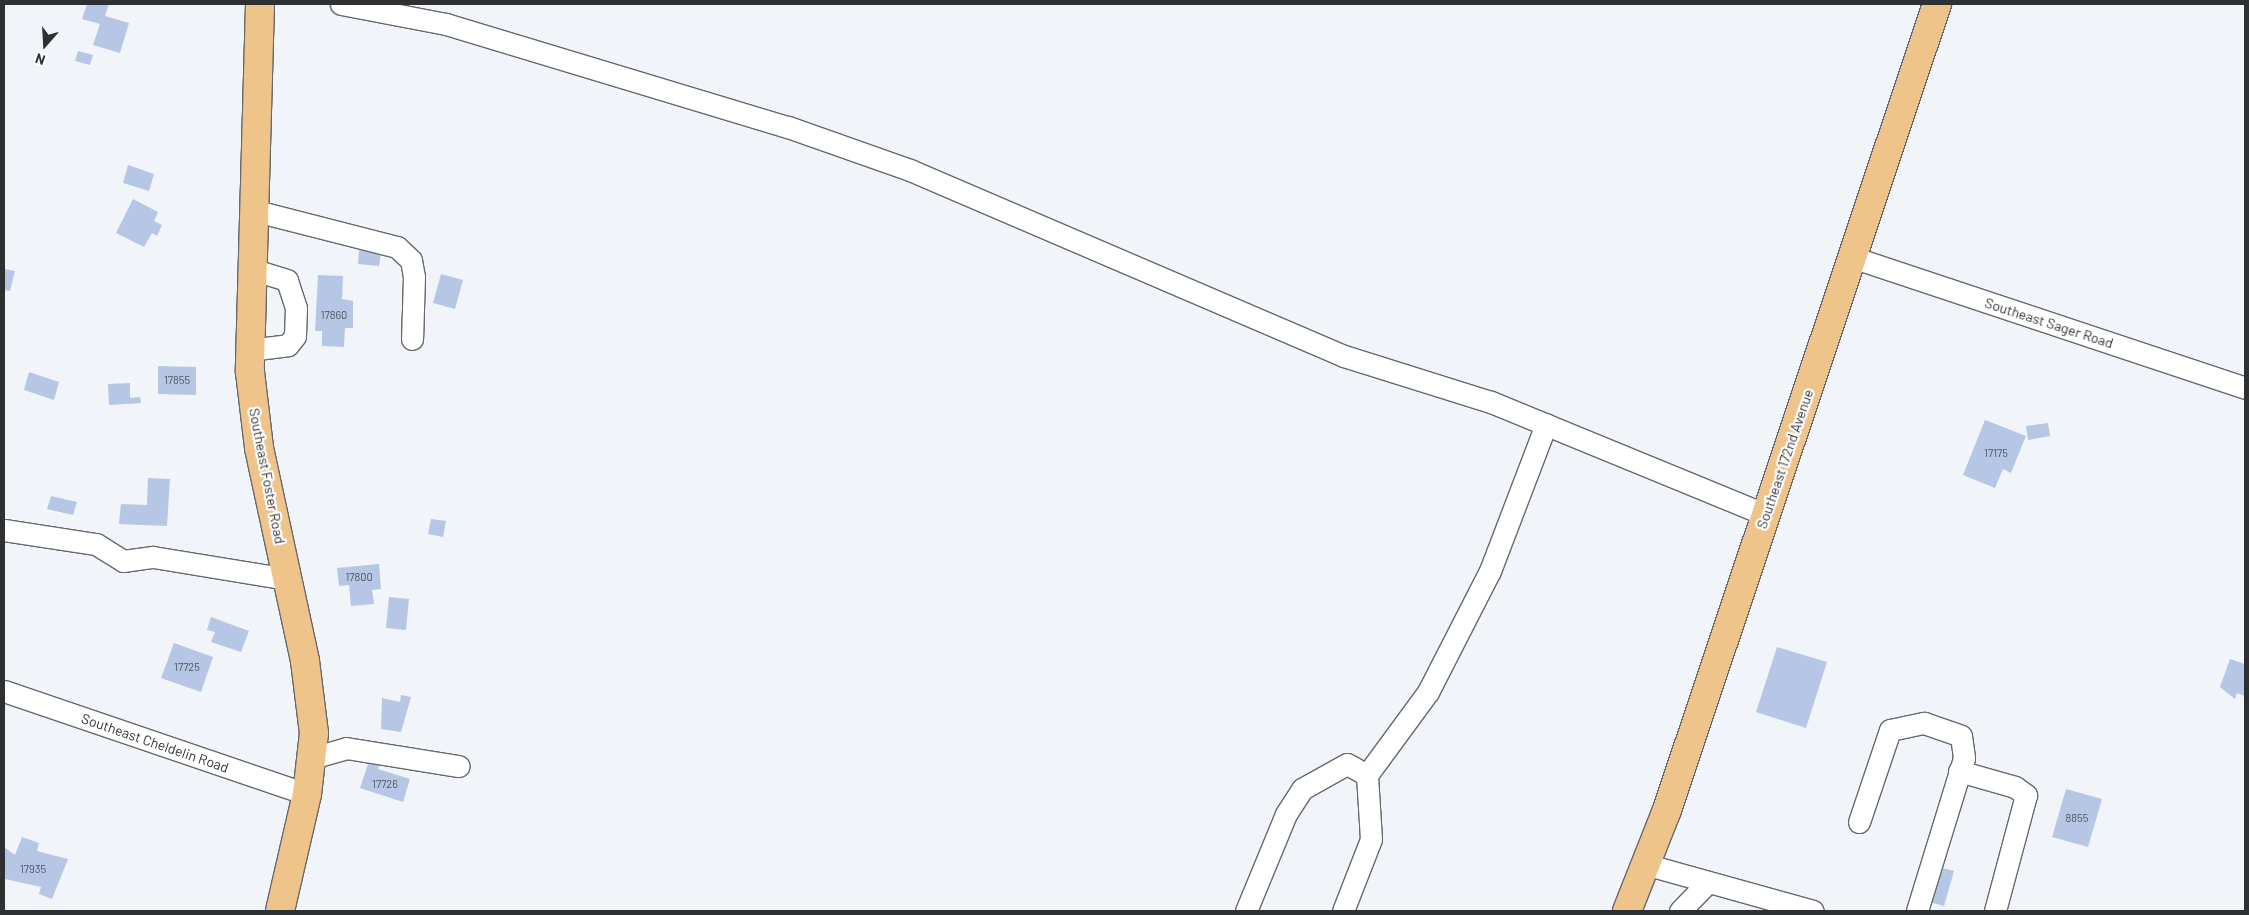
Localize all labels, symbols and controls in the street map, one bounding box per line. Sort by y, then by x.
north arrow [20,20,70,70]
text: N [33,50,47,69]
street label: Southeast Sager Road [1983,294,2115,352]
house number: 17860 [321,308,347,322]
house number: 17855 [164,373,190,387]
street label: Southeast 172nd Avenue [1753,387,1817,531]
street label: Southeast Foster Road [246,407,288,545]
house number: 17175 [1984,446,2008,460]
house number: 17800 [345,570,373,584]
house number: 17725 [174,660,200,674]
street label: Southeast Cheldelin Road [79,710,231,776]
house number: 17726 [372,777,398,791]
house number: 8855 [2066,811,2088,825]
house number: 17935 [20,862,46,876]

